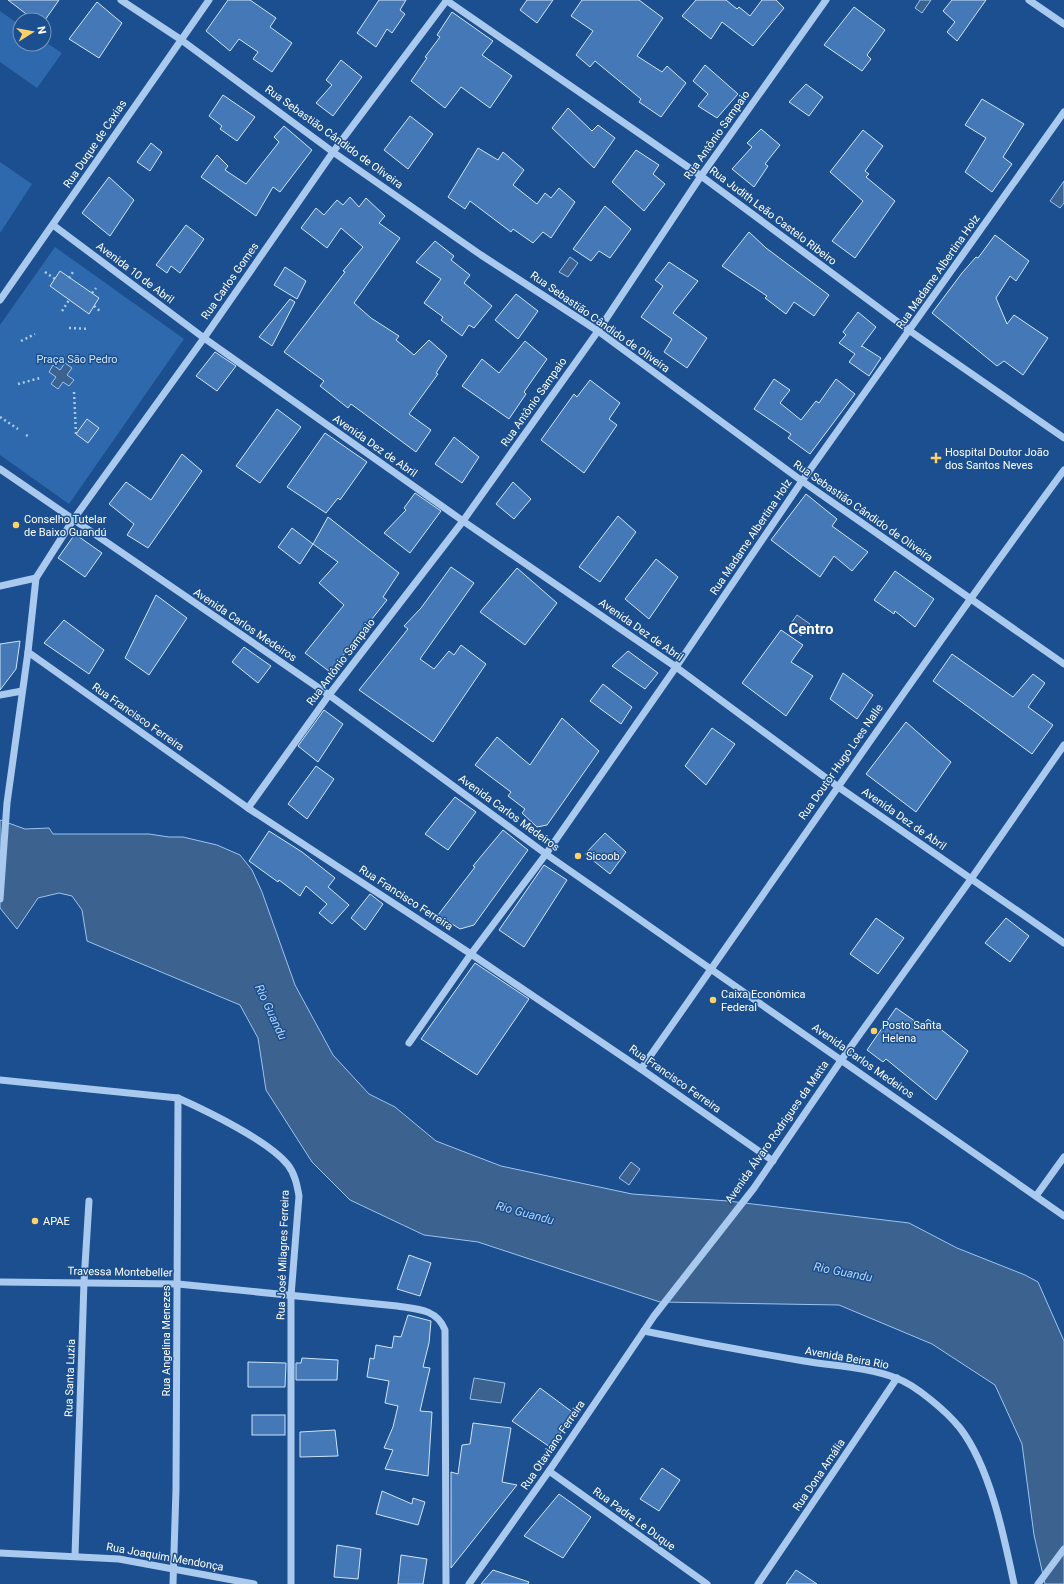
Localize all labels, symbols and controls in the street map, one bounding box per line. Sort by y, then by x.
north arrow [12,12,52,52]
text: N [34,25,48,35]
street label: Rua Sebastião Cândido de Oliveira [263,83,405,191]
street label: Rua Antônio Sampaio [681,88,753,182]
street label: Rua Duque de Caxias [61,97,129,191]
street label: Rua Judith Leão Castelo Ribeiro [707,164,839,268]
street label: Rua Madame Albertina Holz [893,212,983,332]
street label: Avenida 10 de Abril [94,240,176,306]
street label: Rua Carlos Gomes [199,240,262,322]
street label: Rua Sebastião Cândido de Oliveira [528,269,672,375]
park label: Praça São Pedro [36,353,118,366]
street label: Rua Antônio Sampaio [498,355,570,449]
street label: Avenida Dez de Abril [330,412,420,480]
place label: Hospital Doutor João dos Santos Neves [945,446,1049,472]
marker: Hospital Doutor João dos Santos Neves [930,452,942,464]
street label: Rua Sebastião Cândido de Oliveira [791,458,935,564]
street label: Rua Madame Albertina Holz [707,476,795,597]
place label: Conselho Tutelar de Baixo Guandú [24,513,107,539]
marker: Conselho Tutelar de Baixo Guandú [11,520,21,530]
street label: Avenida Carlos Medeiros [191,586,299,665]
street label: Avenida Dez de Abril [596,596,686,664]
street label: Rua Antônio Sampaio [304,616,378,708]
district label: Centro [788,620,834,638]
street label: Rua Francisco Ferreira [90,680,186,754]
street label: Rua Doutor Hugo Loes Nalle [796,702,886,822]
street label: Avenida Carlos Medeiros [456,772,562,854]
street label: Avenida Dez de Abril [859,785,949,853]
place label: Sicoob [586,850,620,863]
marker: Sicoob [573,851,583,861]
street label: Rua Francisco Ferreira [357,863,455,933]
water label: Rio Guandu [252,982,290,1043]
place label: Caixa Econômica Federal [721,988,806,1014]
marker: Caixa Econômica Federal [708,995,718,1005]
place label: Posto Santa Helena [882,1019,942,1045]
street label: Avenida Carlos Medeiros [809,1021,917,1101]
marker: Posto Santa Helena [869,1026,879,1036]
street label: Rua Francisco Ferreira [627,1042,723,1116]
street label: Avenida Álvaro Rodrigues da Matta [723,1058,831,1206]
street label: Rua José Milagres Ferreira [274,1190,292,1320]
water label: Rio Guandu [494,1199,556,1228]
place label: APAE [43,1215,70,1228]
marker: APAE [30,1216,40,1226]
water label: Rio Guandu [812,1259,874,1285]
street label: Travessa Montebeller [67,1265,173,1279]
street label: Rua Angelina Menezes [160,1285,173,1397]
street label: Rua Santa Luzia [62,1339,78,1417]
street label: Avenida Beira Rio [804,1344,890,1372]
street label: Rua Otaviano Ferreira [518,1398,588,1492]
street label: Rua Dona Amália [790,1437,848,1513]
street label: Rua Padre Le Duque [590,1485,678,1553]
street label: Rua Joaquim Mendonça [105,1540,225,1574]

